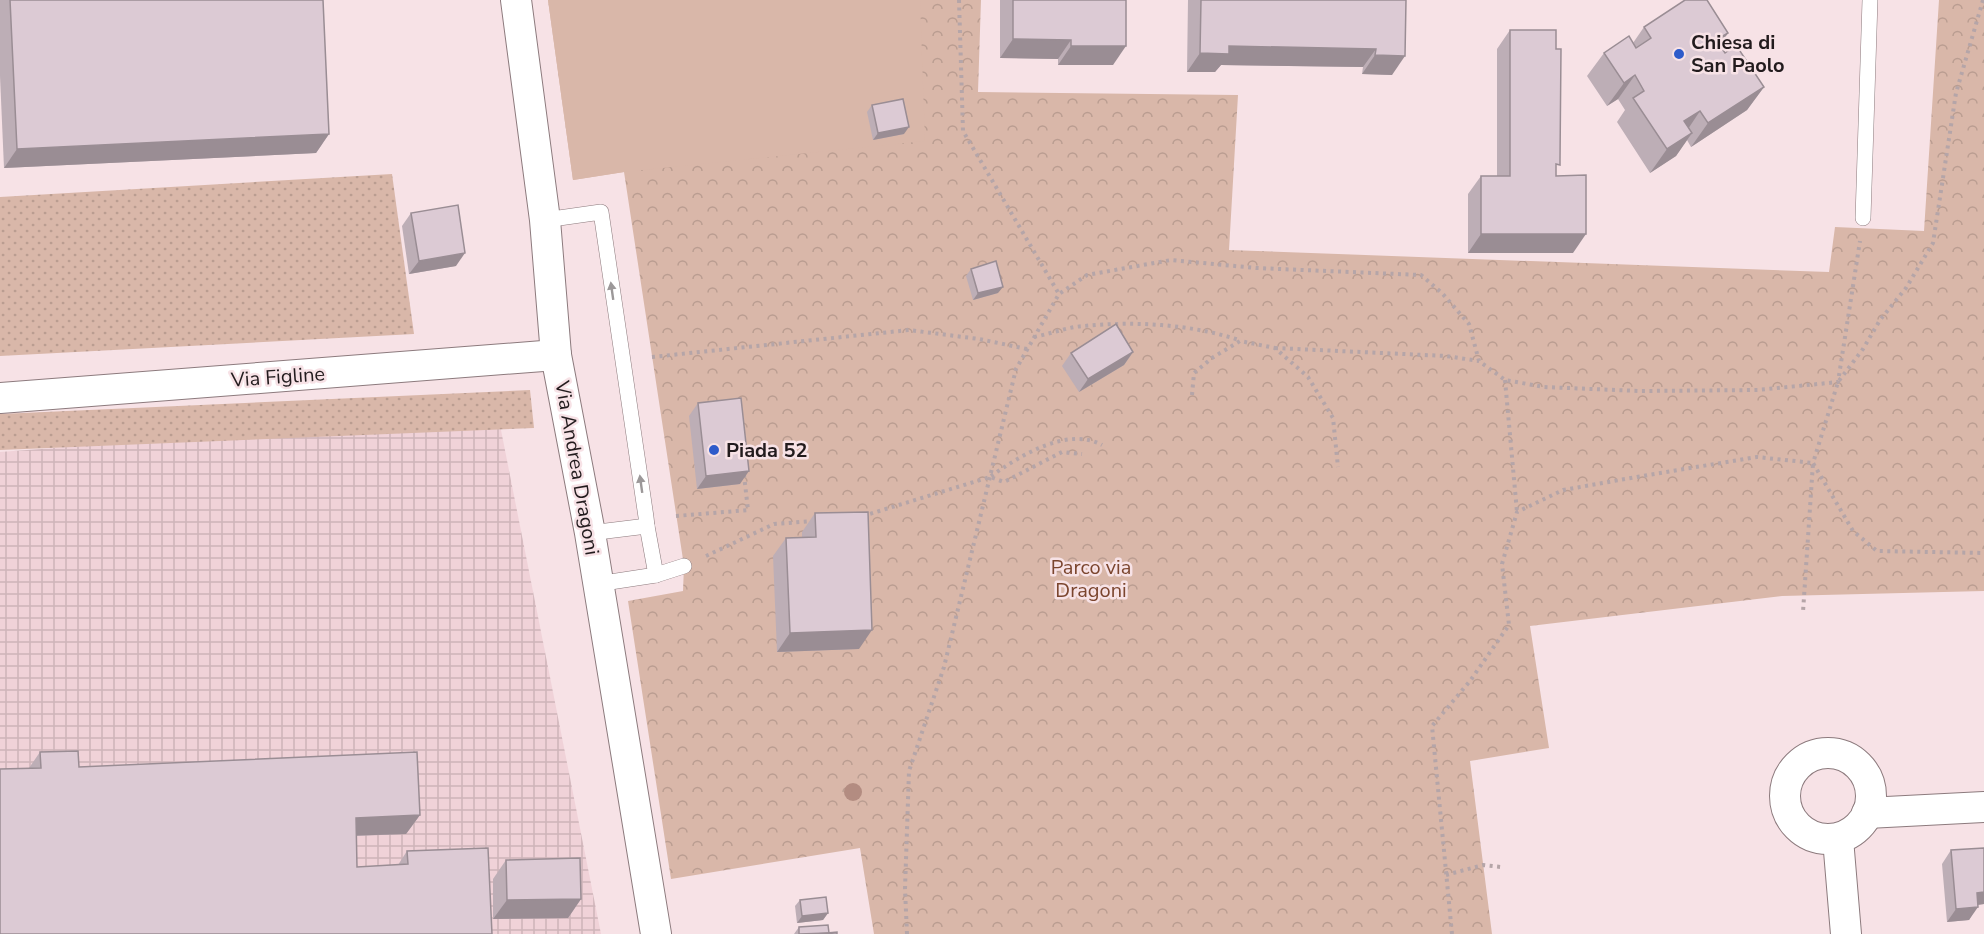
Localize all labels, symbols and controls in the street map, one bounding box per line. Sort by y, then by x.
place label: Chiesa di San Paolo [1691,29,1785,79]
marker: Chiesa di San Paolo [1672,47,1686,61]
one-way arrow [608,281,617,300]
street label: Via Figline [229,360,326,394]
street label: Via Andrea Dragoni [548,378,606,557]
place label: Piada 52 [726,437,807,464]
marker: Piada 52 [707,443,721,457]
one-way arrow [636,474,645,493]
park label: Parco via Dragoni [1051,554,1131,604]

